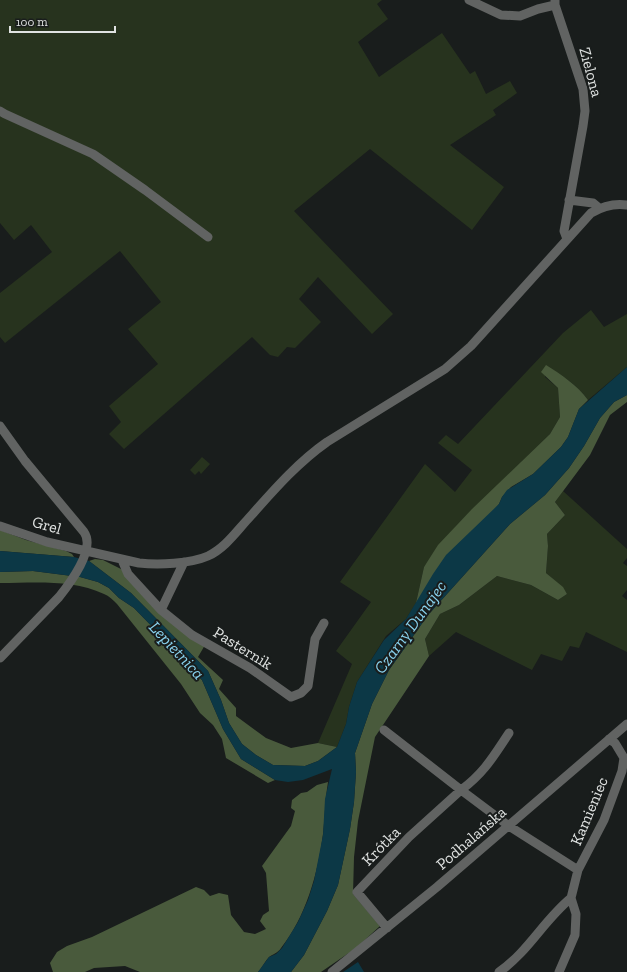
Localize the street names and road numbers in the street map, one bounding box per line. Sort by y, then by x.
street label: Zielona [575,45,607,99]
street label: Grel [30,512,64,538]
street label: Pasternik [210,622,277,674]
street label: Kamieniec [566,774,612,848]
street label: Podhalańska [432,802,510,874]
street label: Krótka [358,822,404,870]

